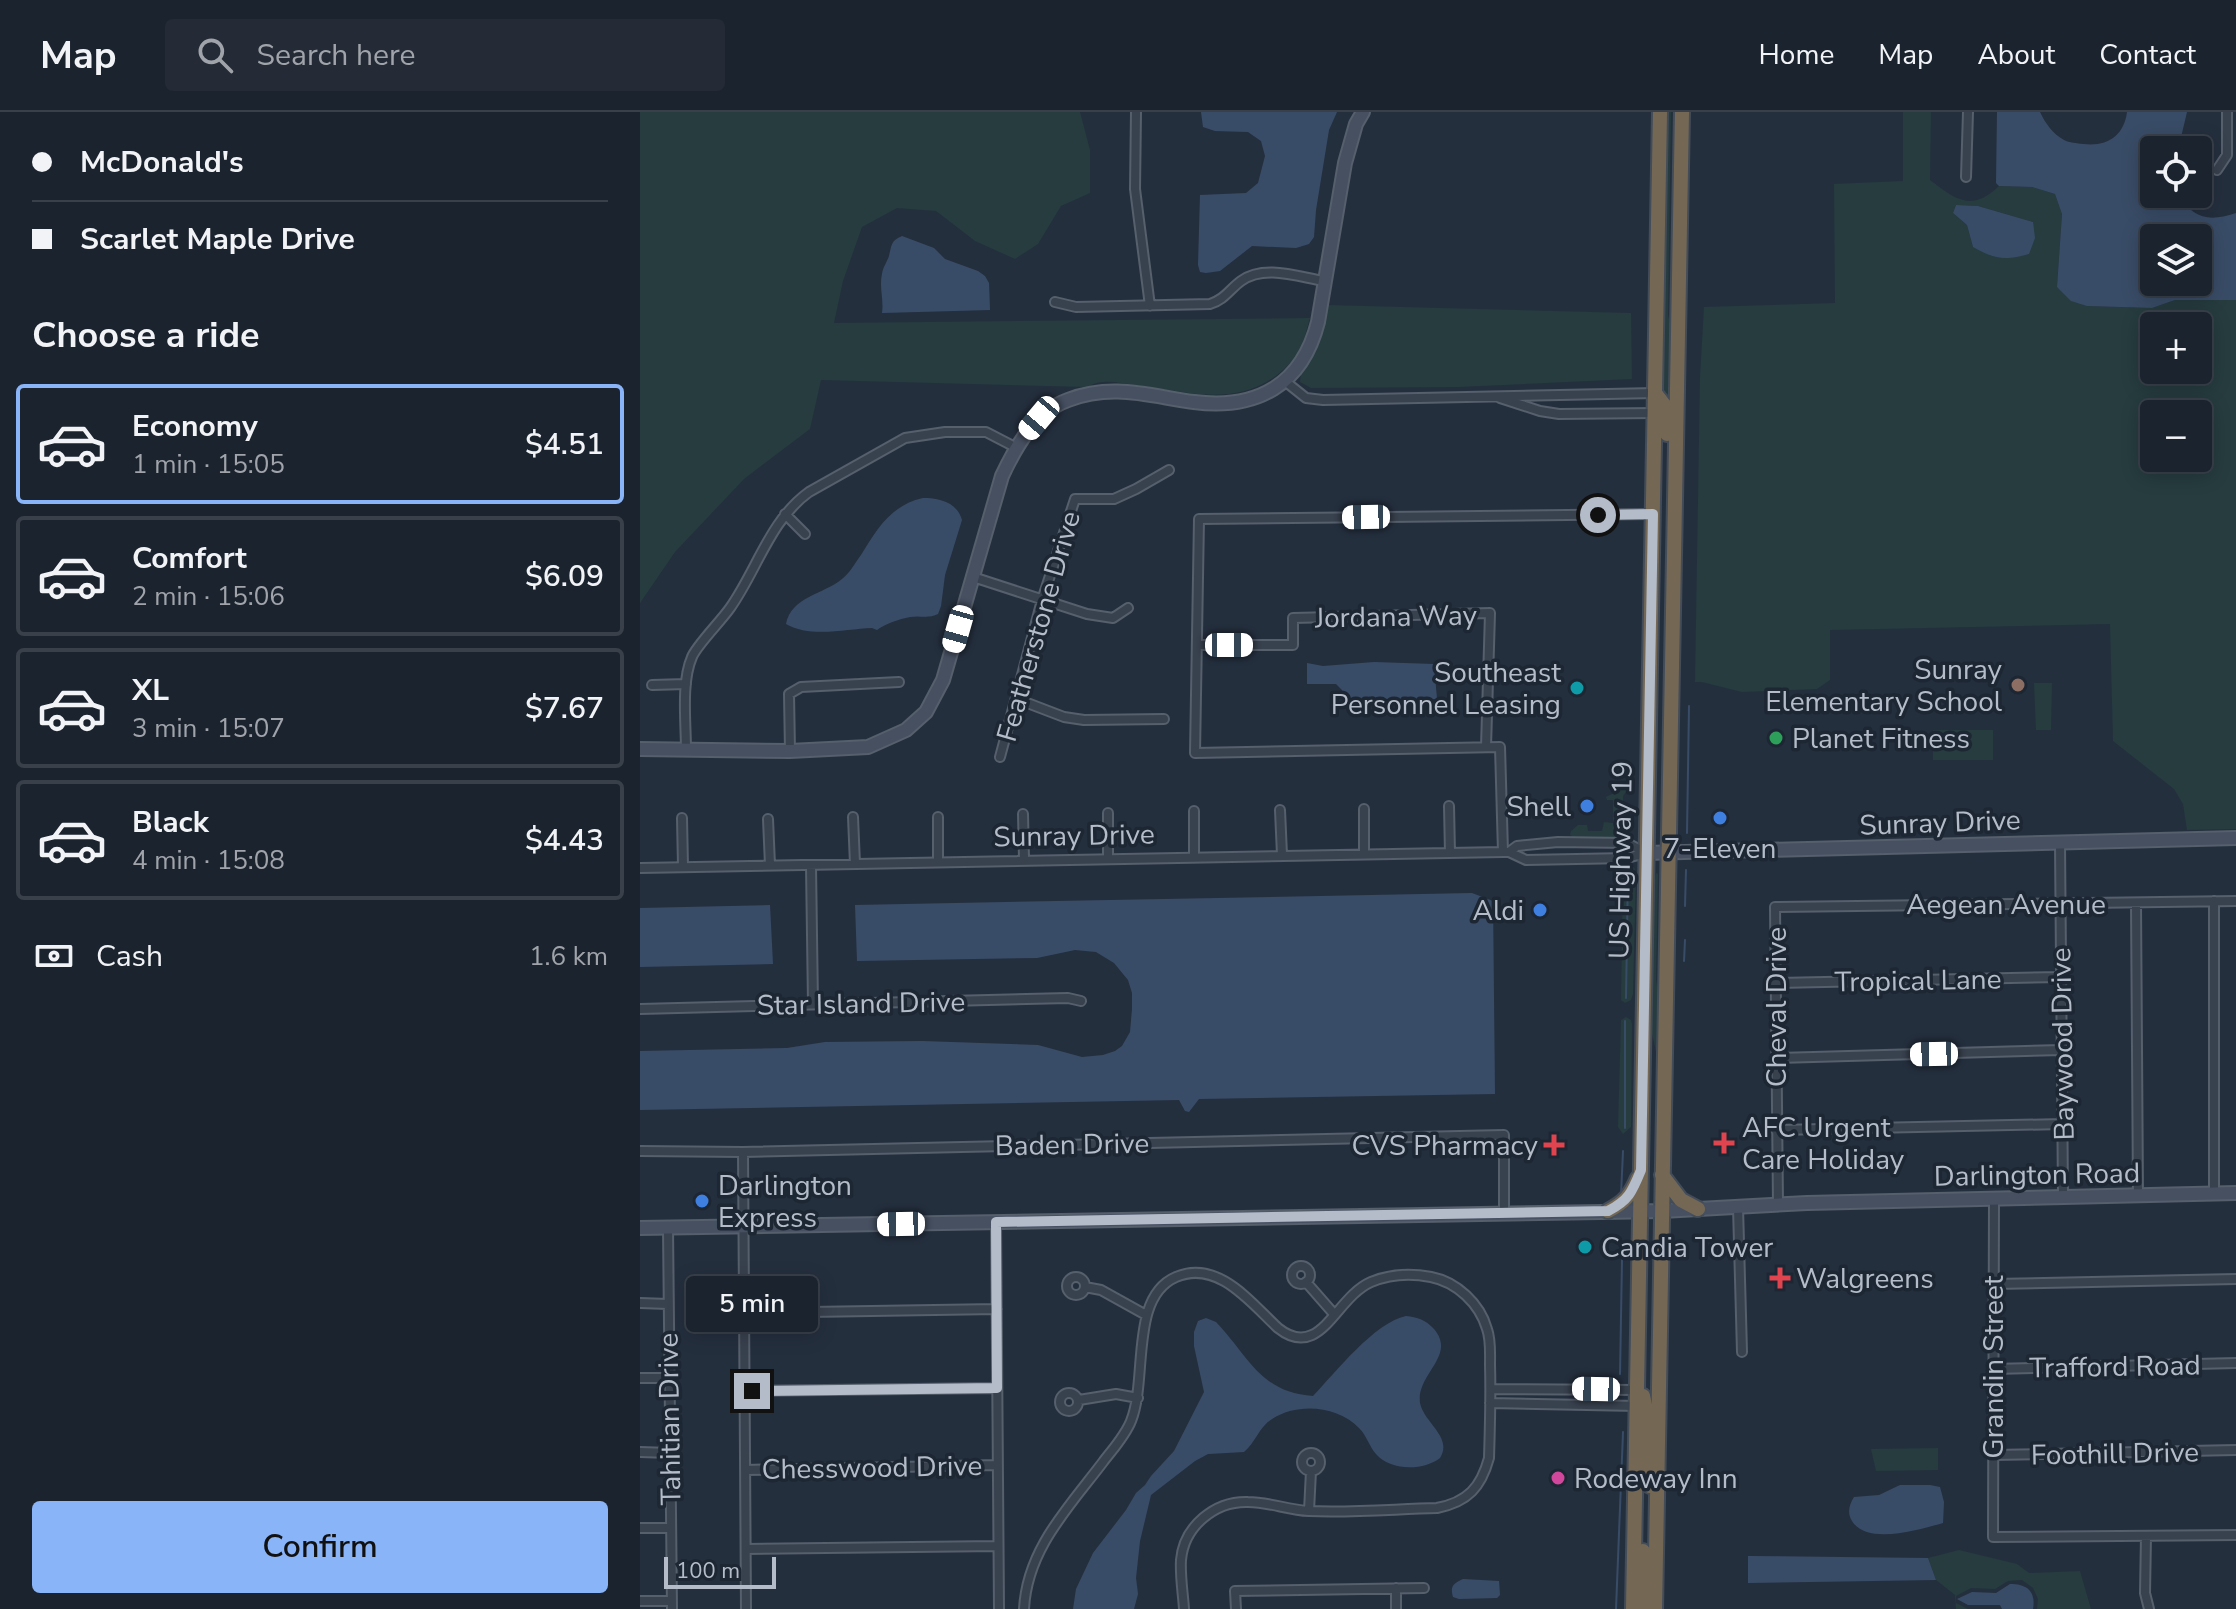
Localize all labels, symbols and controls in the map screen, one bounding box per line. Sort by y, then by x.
search box [165,19,725,91]
text: Map [40,30,117,81]
icon: search [193,33,237,77]
text: Search here [257,35,416,76]
text: Home [1759,36,1834,74]
text: Map [1878,36,1933,74]
text: About [1977,36,2055,74]
text: Contact [2099,36,2196,74]
map controls [2140,136,2212,472]
button: locate [2140,136,2212,208]
text: McDonald's [80,142,244,183]
text: Scarlet Maple Drive [80,219,355,260]
button: layers [2140,224,2212,296]
text: Choose a ride [32,311,260,360]
button: + [2140,312,2212,384]
car [1014,392,1064,444]
button: − [2140,400,2212,472]
text: Economy [132,406,258,447]
icon: car [36,408,108,480]
text: $4.51 [525,424,604,465]
text: 1 min · 15:05 [132,447,285,482]
route start [1580,497,1616,533]
car [1342,505,1390,529]
street label: Featherstone Drive [988,507,1090,746]
text: Comfort [132,538,247,579]
icon: car [36,540,108,612]
text: $6.09 [525,556,604,597]
text: 2 min · 15:06 [132,579,285,614]
street label: Jordana Way [1314,597,1478,637]
car [940,603,976,655]
car [1205,633,1253,657]
place label: Sunray Elementary School [1765,651,2003,721]
place label: Southeast Personnel Leasing [1331,654,1561,724]
text: XL [132,670,169,711]
icon: car [36,672,108,744]
marker: Sunray Elementary School [2009,676,2027,694]
marker: Southeast Personnel Leasing [1568,679,1586,697]
text: $7.67 [525,688,604,729]
text: 3 min · 15:07 [132,711,285,746]
place label: Planet Fitness [1792,720,1970,758]
marker: Planet Fitness [1767,729,1785,747]
street label: US Highway 19 [1600,761,1642,959]
place label: Shell [1506,788,1572,826]
marker: Shell [1578,797,1596,815]
street label: Sunray Drive [1859,801,2021,845]
text: Black [132,802,209,843]
icon: car [36,804,108,876]
marker: 7-Eleven [1711,809,1729,827]
street label: Sunray Drive [993,816,1155,856]
text: $4.43 [525,820,604,861]
place label: 7-Eleven [1664,830,1776,868]
text: 4 min · 15:08 [132,843,285,878]
street label: Aegean Avenue [1906,886,2106,924]
place label: Aldi [1473,892,1524,930]
marker: Aldi [1531,901,1549,919]
street label: Cheval Drive [1758,927,1796,1087]
icon: cash [32,934,76,978]
text: Cash [96,936,163,977]
text: 1.6 km [529,939,608,974]
street label: Baywood Drive [2042,947,2084,1141]
street label: Tropical Lane [1834,961,2002,1001]
street label: Star Island Drive [756,983,966,1025]
car [1910,1042,1958,1066]
place label: AFC Urgent Care Holiday [1742,1109,1905,1179]
street label: Baden Drive [994,1125,1150,1165]
place label: CVS Pharmacy [1351,1127,1539,1165]
marker: AFC Urgent Care Holiday [1713,1132,1735,1154]
marker: CVS Pharmacy [1545,1136,1563,1154]
street label: Darlington Road [1934,1154,2140,1196]
place label: Darlington Express [718,1167,852,1237]
marker: Darlington Express [693,1192,711,1210]
car [877,1212,925,1236]
place label: Candia Tower [1601,1229,1773,1267]
marker: Candia Tower [1576,1238,1594,1256]
place label: Walgreens [1796,1260,1934,1298]
marker: Walgreens [1771,1269,1789,1287]
callout: 5 min [686,1275,818,1331]
street label: Grandin Street [1975,1275,2013,1459]
text: 5 min [719,1286,785,1321]
street label: Tahitian Drive [649,1332,691,1506]
street label: Trafford Road [2029,1347,2201,1387]
route end [734,1373,770,1409]
car [1572,1377,1620,1401]
street label: Foothill Drive [2031,1434,2199,1474]
street label: Chesswood Drive [761,1447,983,1489]
place label: Rodeway Inn [1574,1460,1738,1498]
marker: Rodeway Inn [1549,1469,1567,1487]
button: Confirm [32,1501,608,1593]
scale bar [664,1553,776,1589]
text: 100 m [676,1556,740,1586]

